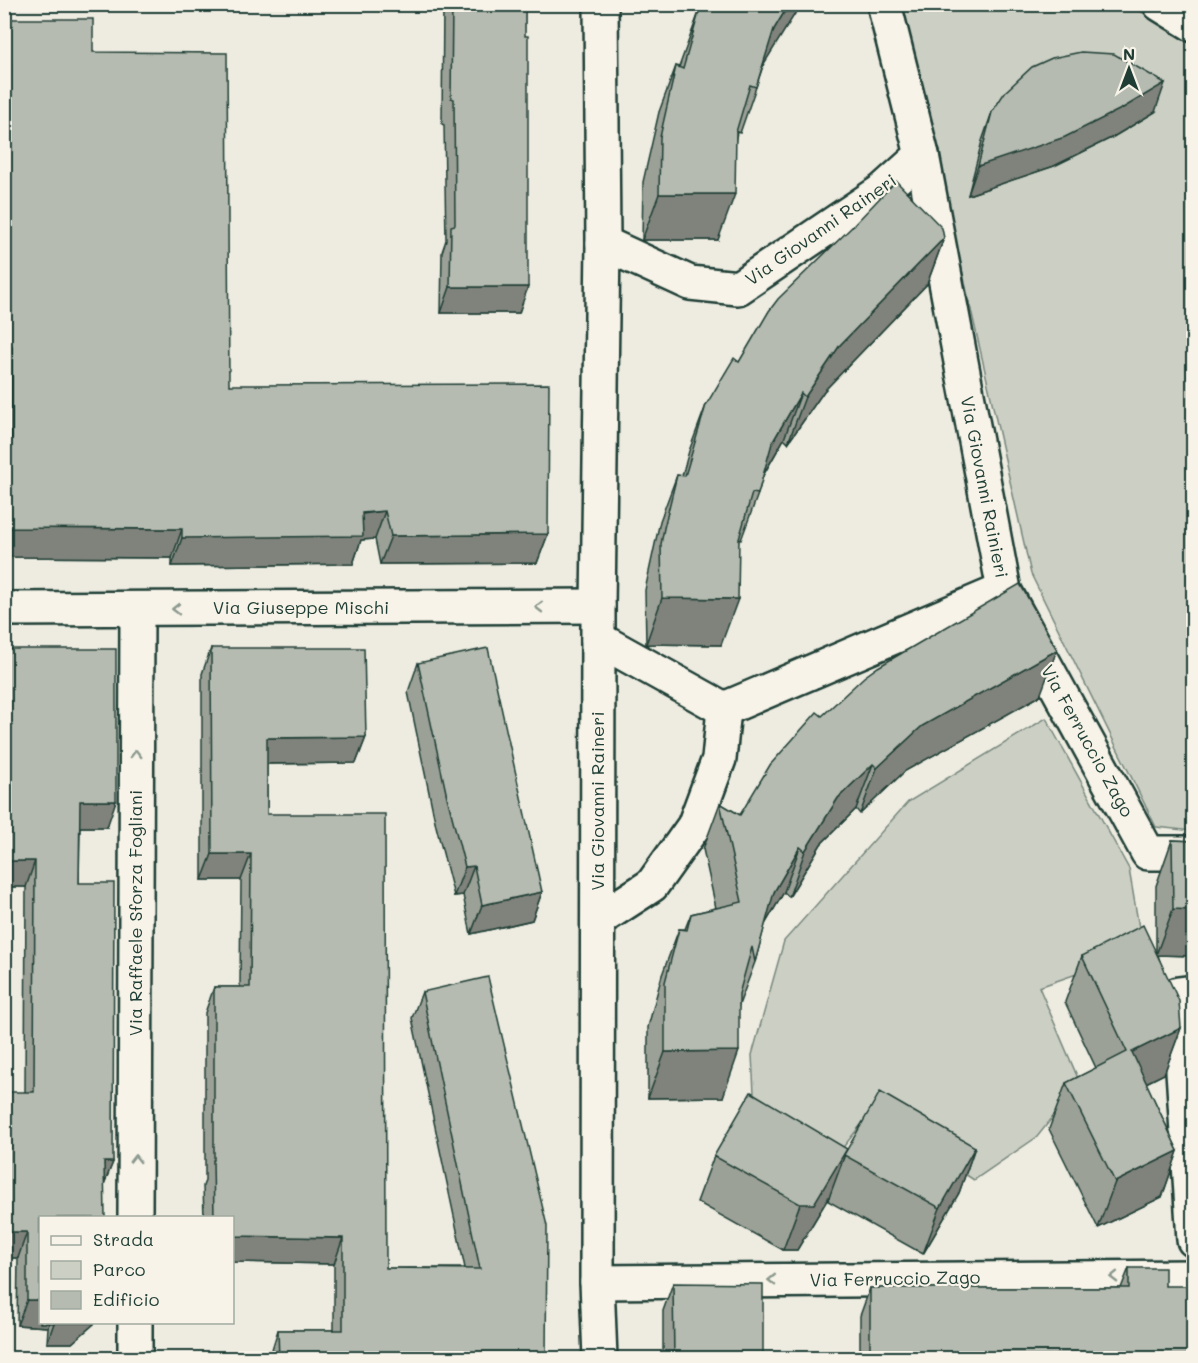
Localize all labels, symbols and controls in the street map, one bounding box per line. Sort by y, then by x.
north arrow [1099,39,1159,99]
text: N [1123,43,1135,64]
street label: Via Giovanni Raineri [740,168,901,290]
street label: Via Giovanni Rainieri [956,394,1014,580]
street label: Via Giuseppe Mischi [213,595,389,619]
one-way arrow [535,600,544,613]
one-way arrow [172,603,181,615]
street label: Via Ferruccio Zago [1036,660,1140,821]
street label: Via Giovanni Raineri [585,711,609,891]
one-way arrow [130,750,142,759]
street label: Via Raffaele Sforza Fogliani [123,790,147,1036]
one-way arrow [129,1155,141,1164]
legend [39,1216,234,1324]
text: Strada [93,1227,154,1251]
text: Parco [93,1257,146,1281]
street label: Via Ferruccio Zago [809,1265,981,1291]
one-way arrow [1110,1271,1119,1283]
one-way arrow [768,1274,777,1286]
text: Edificio [93,1287,160,1311]

